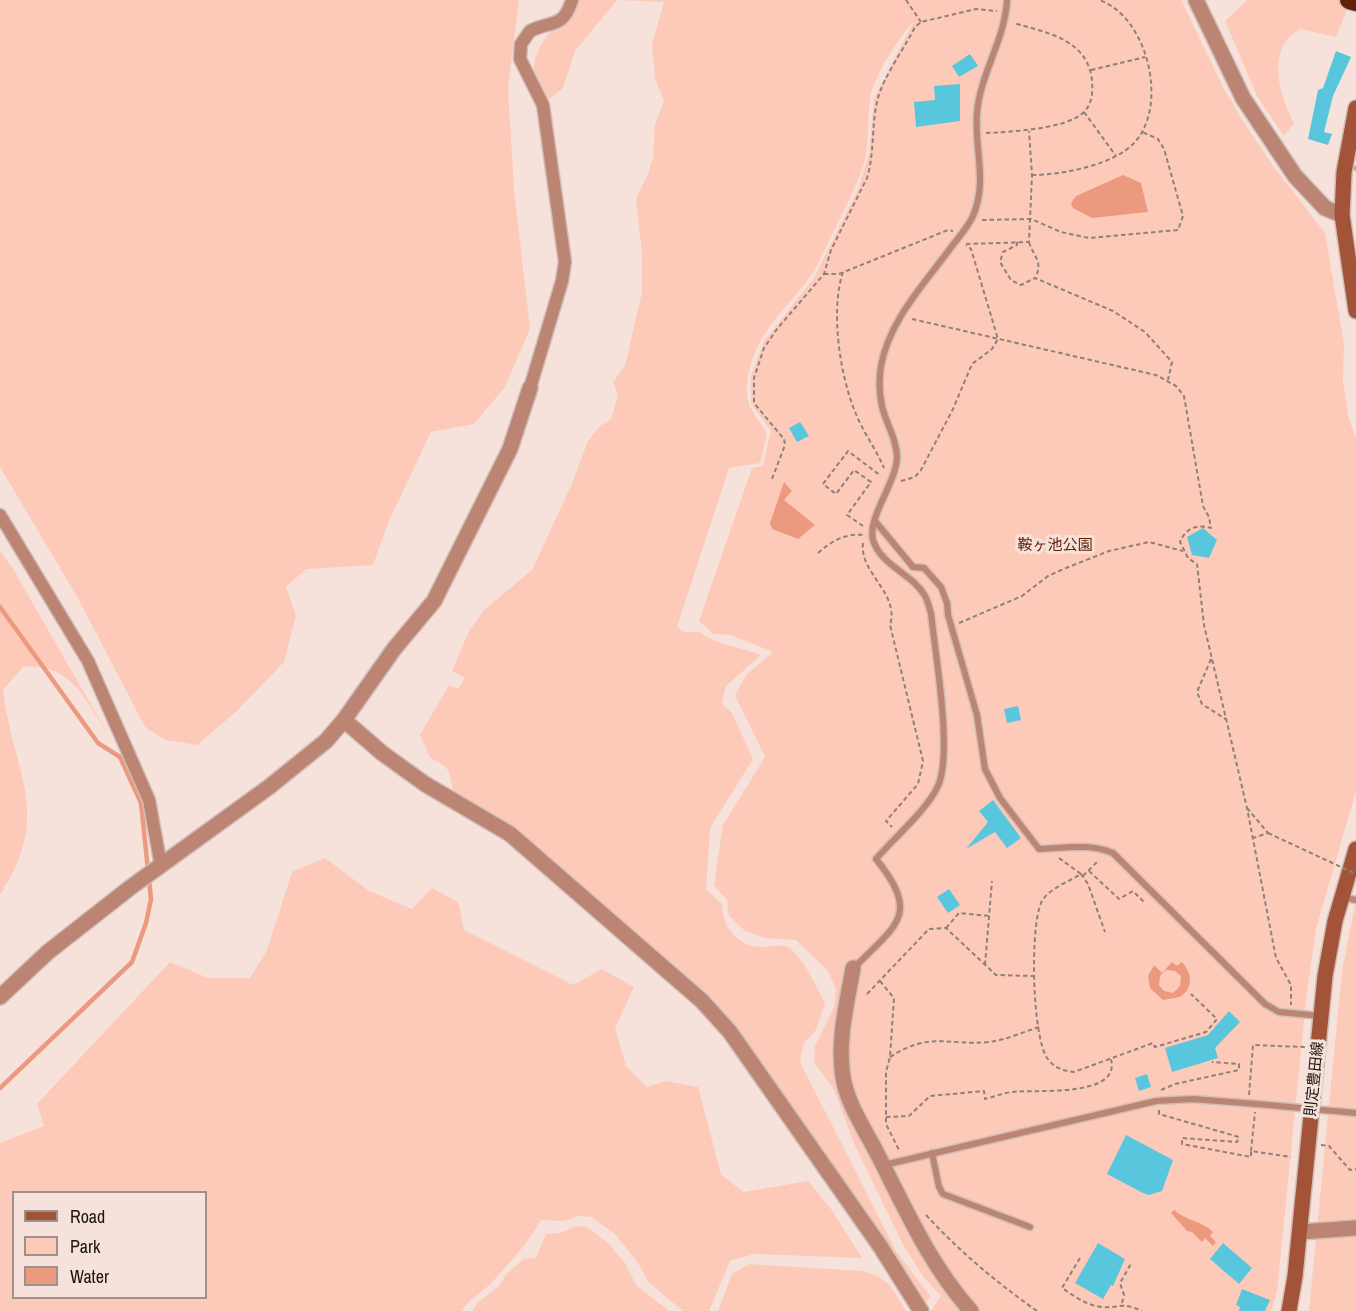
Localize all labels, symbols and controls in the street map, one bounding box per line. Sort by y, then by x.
park label: 鞍ヶ池公園 [1018,537,1092,555]
street label: 則定豊田線 [1302,1041,1328,1117]
legend [12,1191,207,1299]
text: Road [70,1204,105,1229]
text: Park [70,1234,100,1259]
text: Water [70,1264,109,1289]

